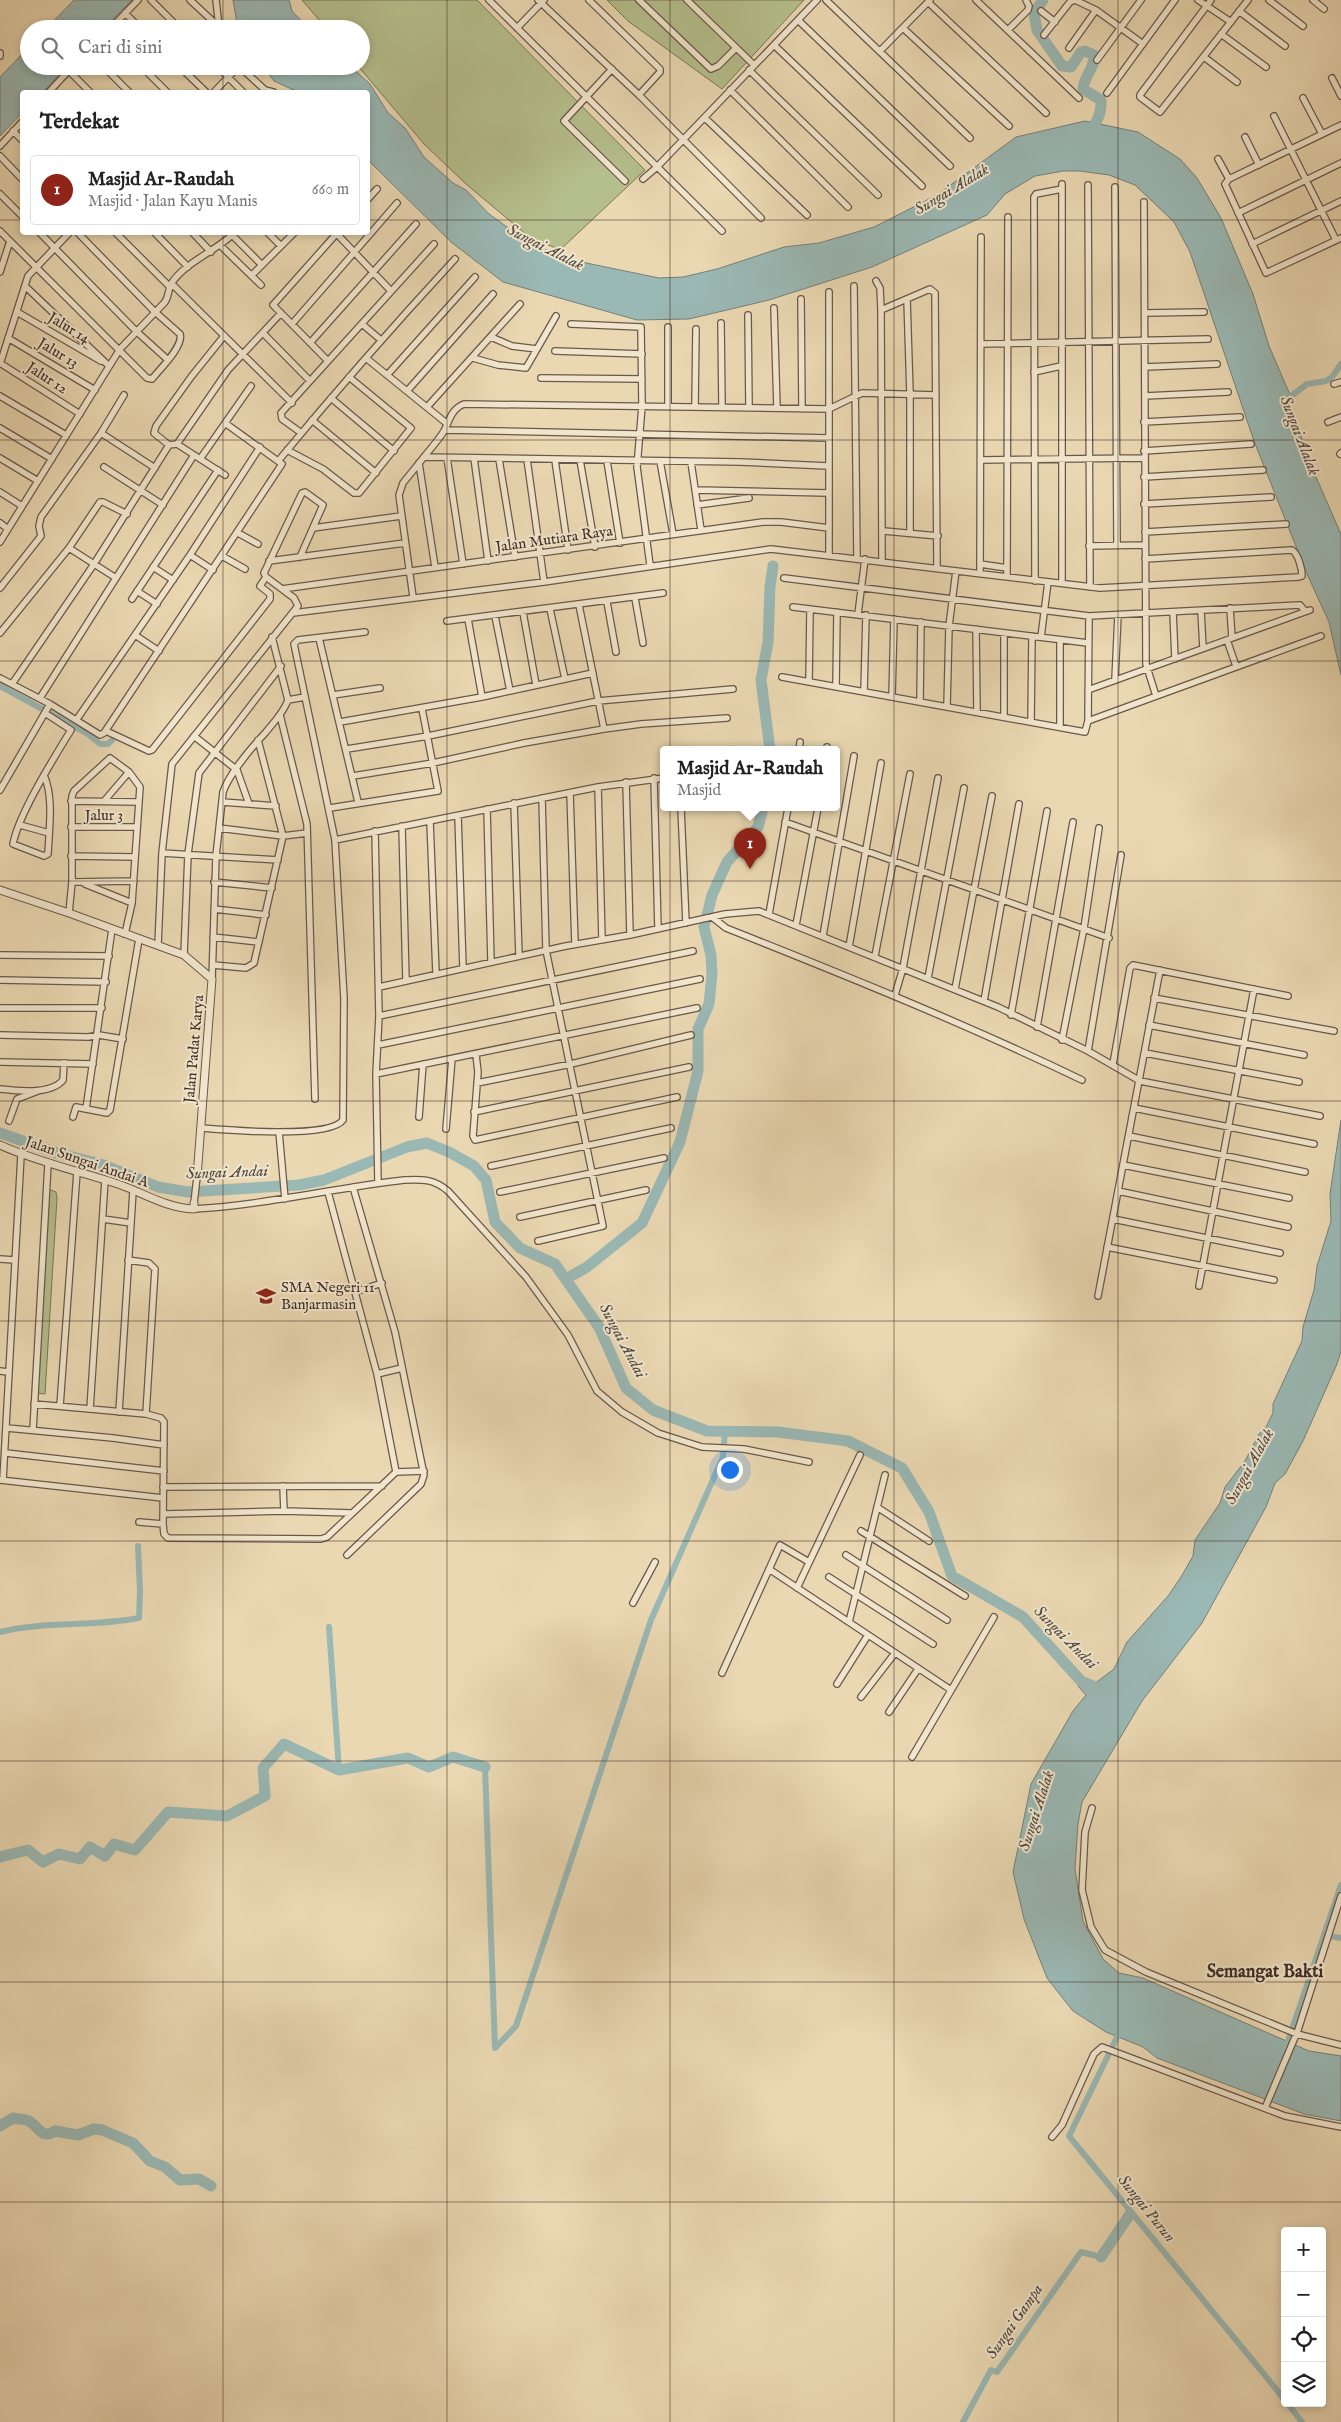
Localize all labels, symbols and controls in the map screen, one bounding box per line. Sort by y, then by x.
search box [20,20,370,75]
icon: search [38,34,66,62]
text: Cari di sini [78,36,162,60]
text: Terdekat [40,109,119,136]
water label: Sungai Alalak [911,160,993,220]
text: Masjid Ar-Raudah [88,168,234,192]
text: 1 [54,180,60,200]
text: 660 m [312,180,349,200]
text: Masjid · Jalan Kayu Manis [88,192,257,212]
water label: Sungai Alalak [503,220,587,276]
street label: Jalur 14 [43,307,94,348]
street label: Jalur 13 [33,332,82,372]
street label: Jalur 12 [21,357,71,398]
water label: Sungai Alalak [1275,393,1324,479]
street label: Jalan Mutiara Raya [492,521,614,557]
popup [660,746,840,811]
text: Masjid Ar-Raudah [677,757,823,781]
text: Masjid [677,781,721,801]
street label: Jalur 3 [83,806,123,825]
pin: 1 [734,828,766,869]
street label: Jalan Padat Karya [180,994,208,1106]
street label: Jalan Sungai Andai A [21,1131,152,1192]
water label: Sungai Andai [186,1162,270,1184]
place label: SMA Negeri 11 Banjarmasin [281,1278,375,1314]
school or university icon: SMA Negeri 11 Banjarmasin [255,1285,277,1307]
water label: Sungai Andai [594,1300,651,1383]
water label: Sungai Alalak [1221,1425,1279,1508]
your location [717,1457,743,1483]
water label: Sungai Andai [1029,1602,1102,1675]
water label: Sungai Alalak [1015,1768,1060,1854]
district label: Semangat Bakti [1207,1961,1324,1984]
water label: Sungai Purun [1113,2171,1179,2247]
map controls [1281,2227,1326,2407]
button: + [1281,2227,1326,2272]
button: − [1281,2272,1326,2317]
water label: Sungai Gampa [982,2281,1048,2363]
button: locate [1281,2317,1326,2362]
button: layers [1281,2362,1326,2407]

